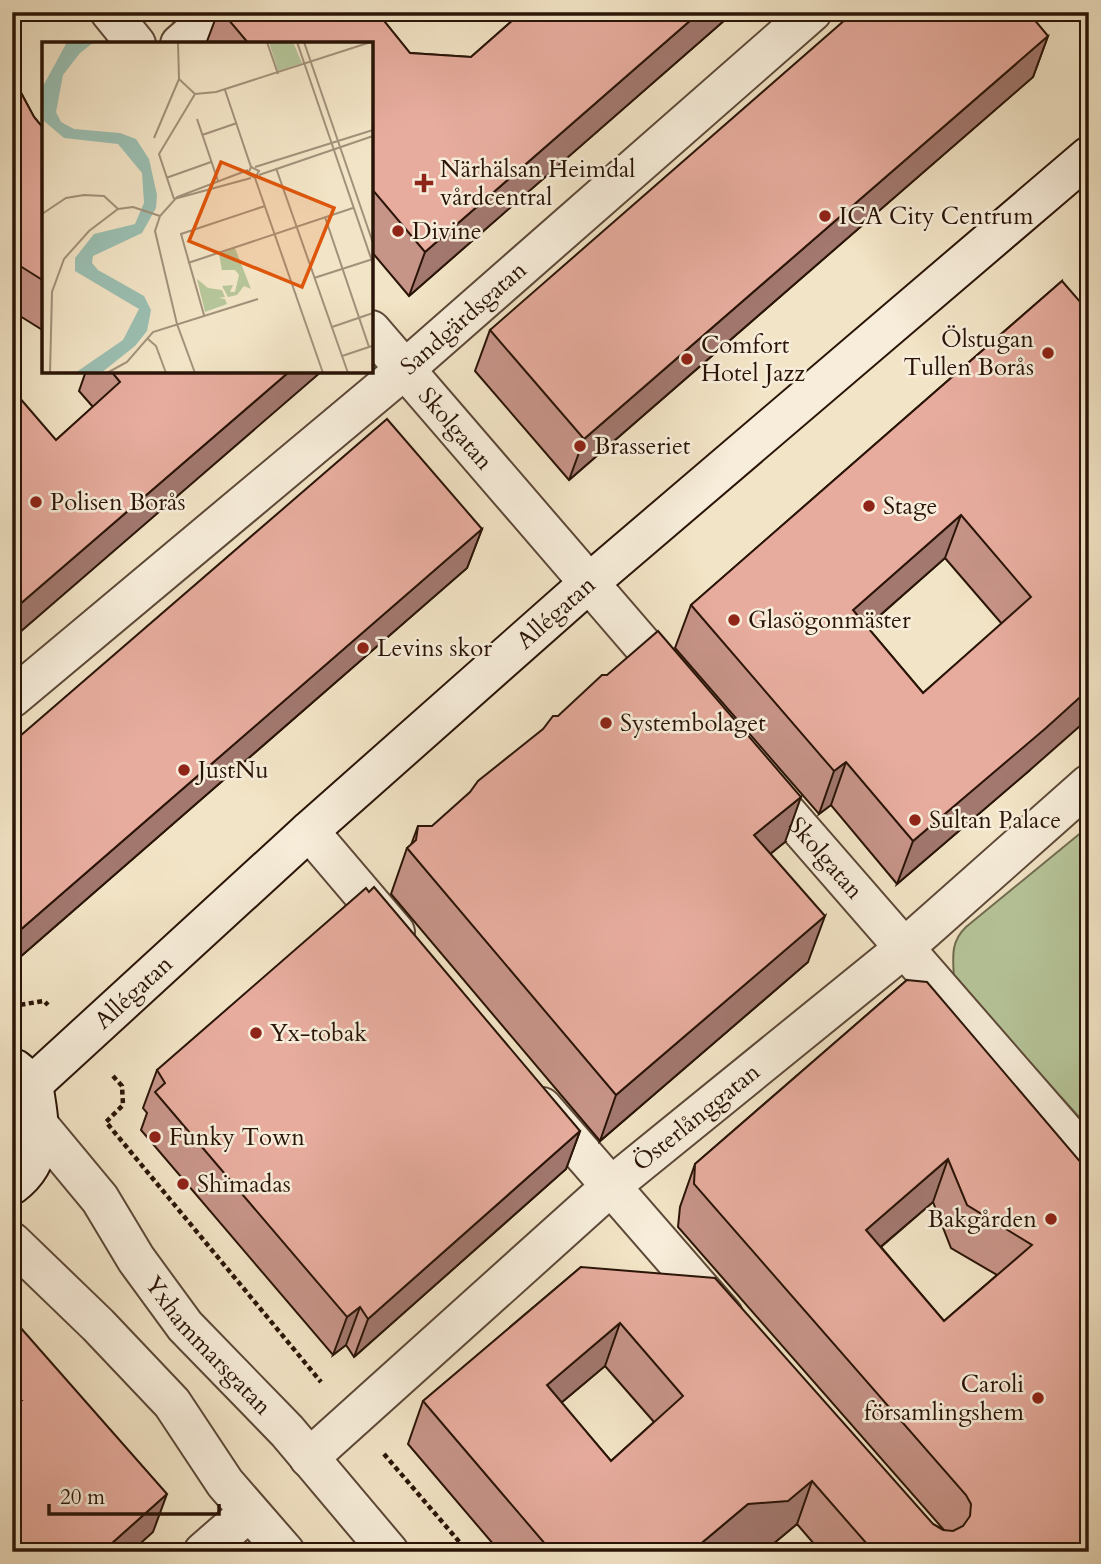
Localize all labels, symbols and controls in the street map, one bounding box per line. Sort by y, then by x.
inset map [42,42,373,373]
place label: Närhälsan Heimdal vårdcentral [440,153,635,214]
marker: Närhälsan Heimdal vårdcentral [414,173,434,193]
place label: ICA City Centrum [839,200,1034,233]
marker: ICA City Centrum [817,208,833,224]
place label: Divine [412,215,482,248]
marker: Divine [390,223,406,239]
street label: Sandgärdsgatan [393,254,534,383]
place label: Ölstugan Tullen Borås [904,323,1034,384]
place label: Comfort Hotel Jazz [701,329,805,390]
marker: Ölstugan Tullen Borås [1040,345,1056,361]
marker: Comfort Hotel Jazz [679,351,695,367]
street label: Skolgatan [411,380,501,477]
place label: Brasseriet [594,430,691,463]
marker: Brasseriet [572,438,588,454]
place label: Polisen Borås [50,486,185,519]
place label: Stage [883,490,937,523]
marker: Polisen Borås [28,494,44,510]
marker: Stage [861,498,877,514]
street label: Allégatan [509,569,603,657]
place label: Glasögonmäster [748,604,911,637]
marker: Glasögonmäster [726,612,742,628]
place label: Levins skor [377,632,492,665]
marker: Levins skor [355,640,371,656]
place label: Systembolaget [620,707,766,740]
marker: Systembolaget [598,715,614,731]
place label: JustNu [195,754,269,787]
marker: JustNu [176,762,192,778]
place label: Sultan Palace [929,804,1061,837]
street label: Skolgatan [781,810,871,907]
marker: Sultan Palace [907,812,923,828]
street label: Allégatan [87,948,180,1037]
place label: Yx-tobak [270,1017,367,1050]
marker: Yx-tobak [248,1025,264,1041]
street label: Österlånggatan [626,1055,767,1179]
place label: Funky Town [169,1121,305,1154]
marker: Funky Town [147,1129,163,1145]
place label: Shimadas [197,1168,291,1201]
marker: Shimadas [175,1176,191,1192]
place label: Bakgården [928,1203,1037,1236]
marker: Bakgården [1043,1211,1059,1227]
street label: Yxhammarsgatan [137,1269,279,1423]
place label: Caroli församlingshem [864,1368,1025,1429]
marker: Caroli församlingshem [1030,1390,1046,1406]
scale bar [49,1473,219,1517]
text: 20 m [60,1483,105,1512]

